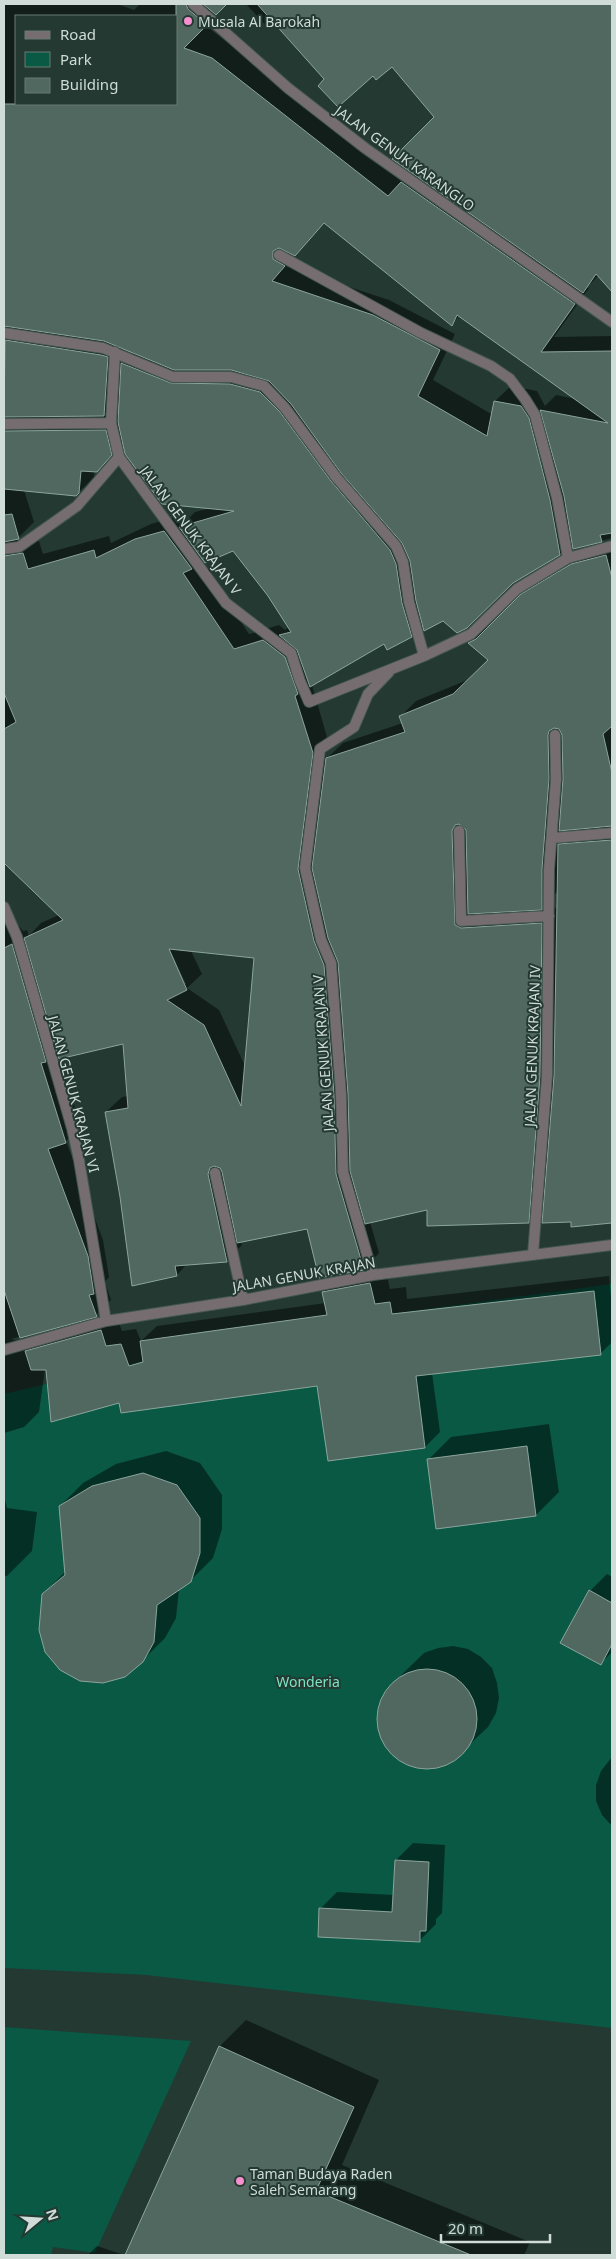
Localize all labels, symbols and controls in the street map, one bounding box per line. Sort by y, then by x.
place label: Musala Al Barokah [198,12,320,31]
legend [15,15,178,105]
marker: Musala Al Barokah [182,15,194,27]
text: Road [60,24,96,44]
text: Park [60,49,92,69]
text: Building [60,74,118,94]
street label: JALAN GENUK KARANGLO [330,100,479,215]
street label: JALAN GENUK KRAJAN V [135,460,246,599]
street label: JALAN GENUK KRAJAN IV [520,964,544,1129]
street label: JALAN GENUK KRAJAN V [308,973,338,1134]
street label: JALAN GENUK KRAJAN VI [43,1012,104,1175]
street label: JALAN GENUK KRAJAN [229,1252,377,1296]
park label: Wonderia [276,1672,340,1691]
place label: Taman Budaya Raden Saleh Semarang [250,2164,392,2199]
marker: Taman Budaya Raden Saleh Semarang [234,2175,246,2187]
north arrow [15,2194,65,2244]
text: N [42,2206,64,2223]
scale bar [441,2212,550,2244]
text: 20 m [448,2218,483,2238]

